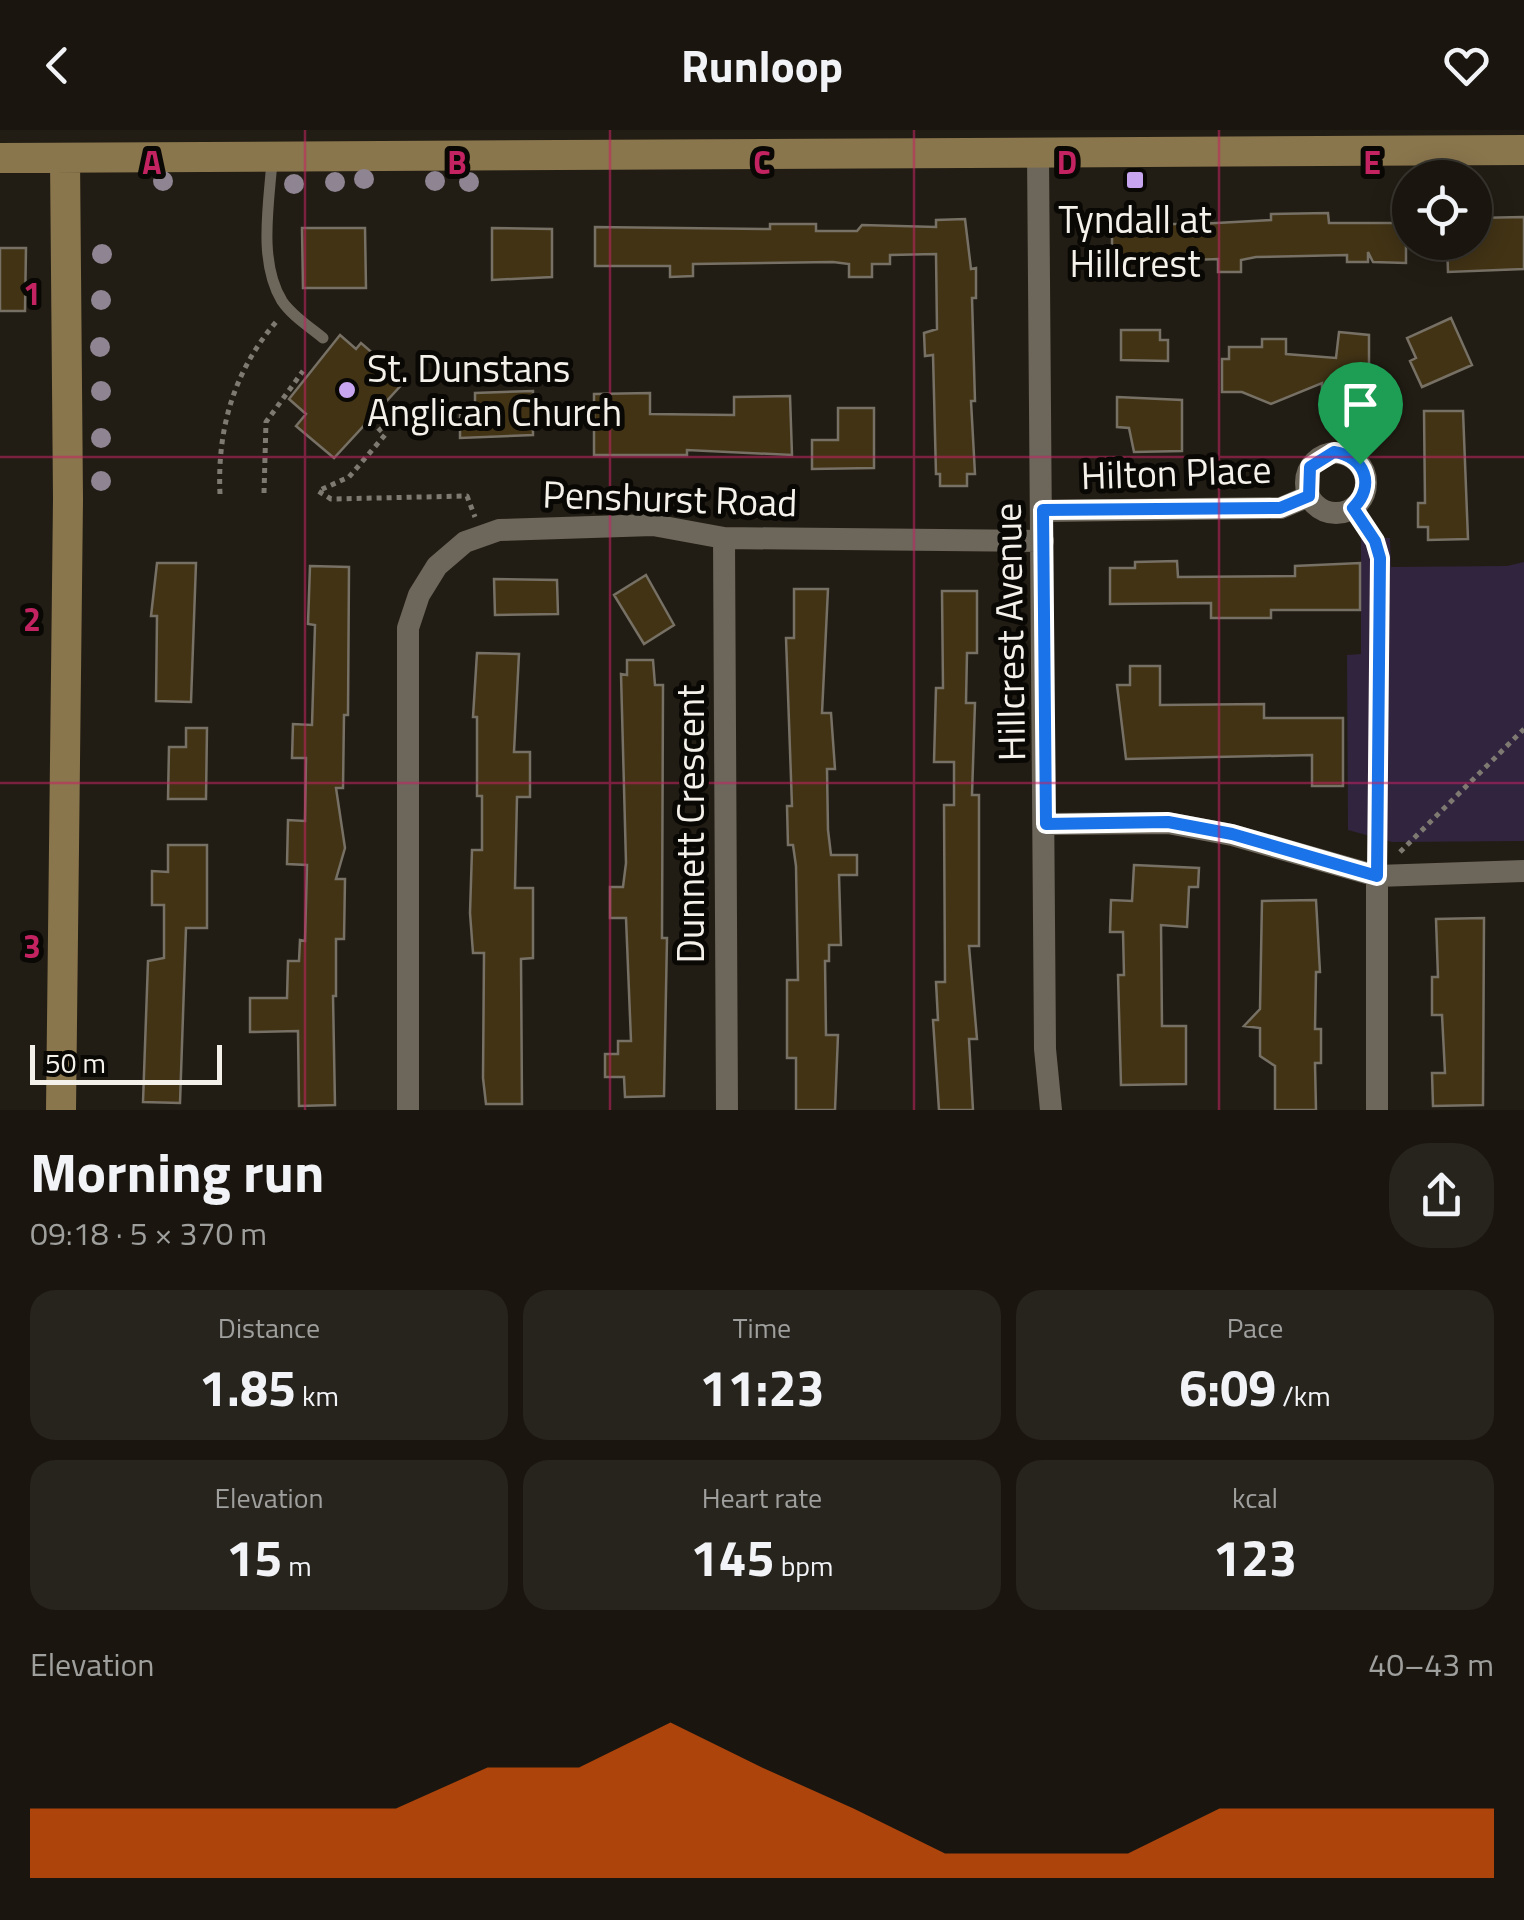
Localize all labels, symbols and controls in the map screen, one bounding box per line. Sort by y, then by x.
text: Runloop [681,31,843,99]
icon: back [30,38,85,93]
icon: heart [1439,38,1494,93]
text: A [142,138,162,186]
text: B [447,138,467,186]
text: C [753,138,771,186]
text: D [1057,138,1077,186]
text: E [1363,138,1381,186]
map controls [1392,160,1492,260]
button: locate [1392,160,1492,260]
marker: Tyndall at Hillcrest [1124,169,1146,191]
place label: Tyndall at Hillcrest [1058,190,1212,292]
text: 1 [23,269,41,317]
place label: St. Dunstans Anglican Church [367,339,622,441]
pin [1318,362,1403,465]
icon: arrive [1333,377,1388,432]
marker: St. Dunstans Anglican Church [336,379,358,401]
street label: Hilton Place [1080,440,1272,504]
street label: Penshurst Road [542,465,798,531]
street label: Hillcrest Avenue [978,502,1040,762]
text: 2 [23,595,41,643]
street label: Dunnett Crescent [661,685,719,963]
text: 3 [23,922,41,970]
scale bar [30,1040,222,1084]
text: 50 m [45,1041,106,1084]
text: Morning run [30,1130,324,1213]
button: share [1389,1143,1494,1248]
text: 09:18 · 5 × 370 m [30,1209,267,1257]
text: Distance [218,1306,320,1349]
text: Time [733,1306,791,1349]
text: Pace [1227,1306,1283,1349]
text: 1.85 [199,1349,296,1425]
text: 11:23 [700,1349,824,1425]
text: 6:09 [1179,1349,1276,1425]
text: km [296,1374,339,1417]
text: /km [1276,1374,1331,1417]
text: Elevation [215,1476,323,1519]
text: Heart rate [702,1476,822,1519]
text: kcal [1232,1476,1278,1519]
text: 15 [226,1519,282,1595]
text: 145 [690,1519,774,1595]
text: 123 [1213,1519,1297,1595]
text: m [282,1544,312,1587]
text: bpm [774,1544,834,1587]
text: Elevation [30,1640,154,1688]
text: 40–43 m [1368,1640,1494,1688]

